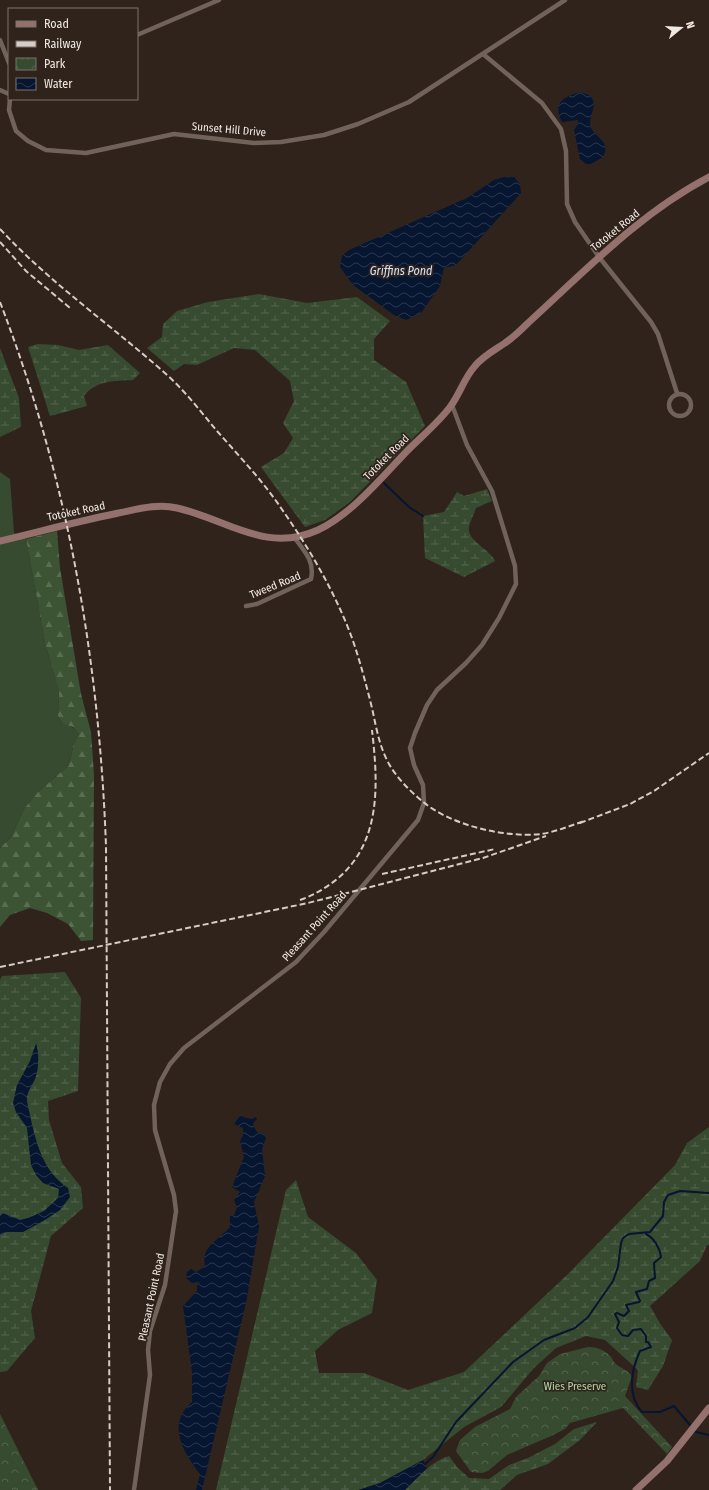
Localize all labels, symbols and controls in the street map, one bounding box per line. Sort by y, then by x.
legend [8,8,138,100]
north arrow [661,8,701,48]
text: Road [44,17,69,31]
text: N [683,20,697,30]
text: Railway [44,37,82,51]
text: Park [44,57,66,71]
text: Water [44,77,73,91]
street label: Sunset Hill Drive [191,120,267,139]
street label: Totoket Road [588,207,642,254]
water label: Griffins Pond [370,264,433,278]
street label: Totoket Road [361,432,412,483]
street label: Totoket Road [46,499,106,524]
street label: Tweed Road [248,569,303,602]
street label: Pleasant Point Road [279,889,349,964]
street label: Pleasant Point Road [136,1252,167,1342]
park label: Wies Preserve [544,1380,606,1393]

